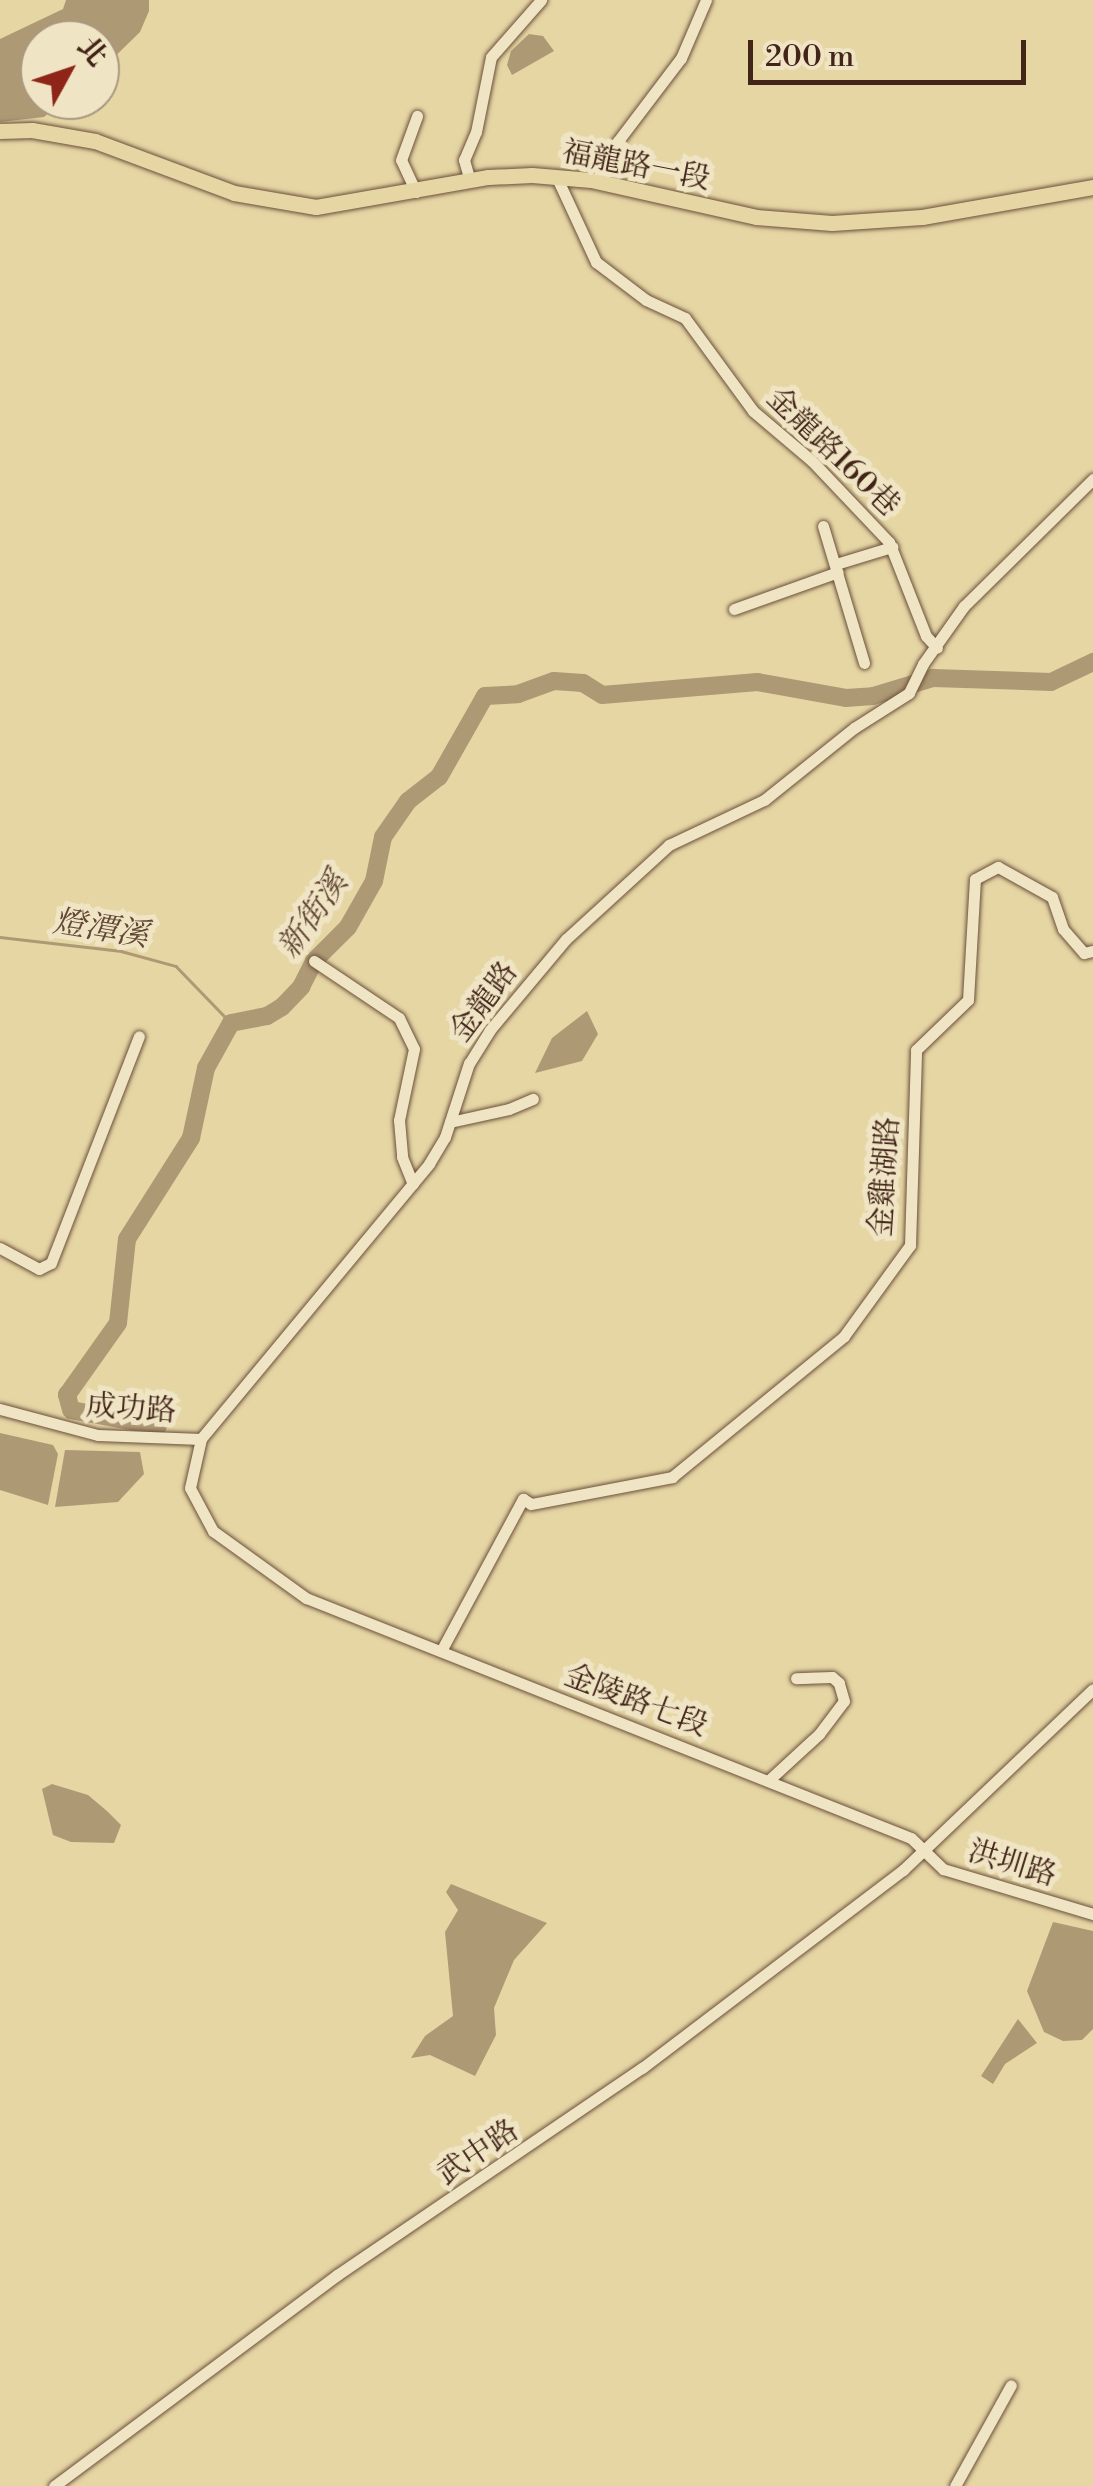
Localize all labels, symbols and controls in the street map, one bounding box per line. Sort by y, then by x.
north arrow [20,20,120,120]
scale bar [753,20,1030,82]
text: 北 [69,30,114,74]
text: 200 m [765,38,854,76]
street label: 福龍路一段 [559,134,713,198]
street label: 金龍路160巷 [759,380,907,524]
water label: 新街溪 [270,865,356,965]
water label: 燈潭溪 [51,903,151,955]
street label: 金龍路 [443,955,525,1049]
street label: 金雞湖路 [863,1116,907,1238]
street label: 成功路 [85,1388,177,1430]
street label: 金陵路七段 [560,1657,712,1745]
street label: 洪圳路 [964,1834,1060,1894]
street label: 武中路 [431,2113,525,2193]

